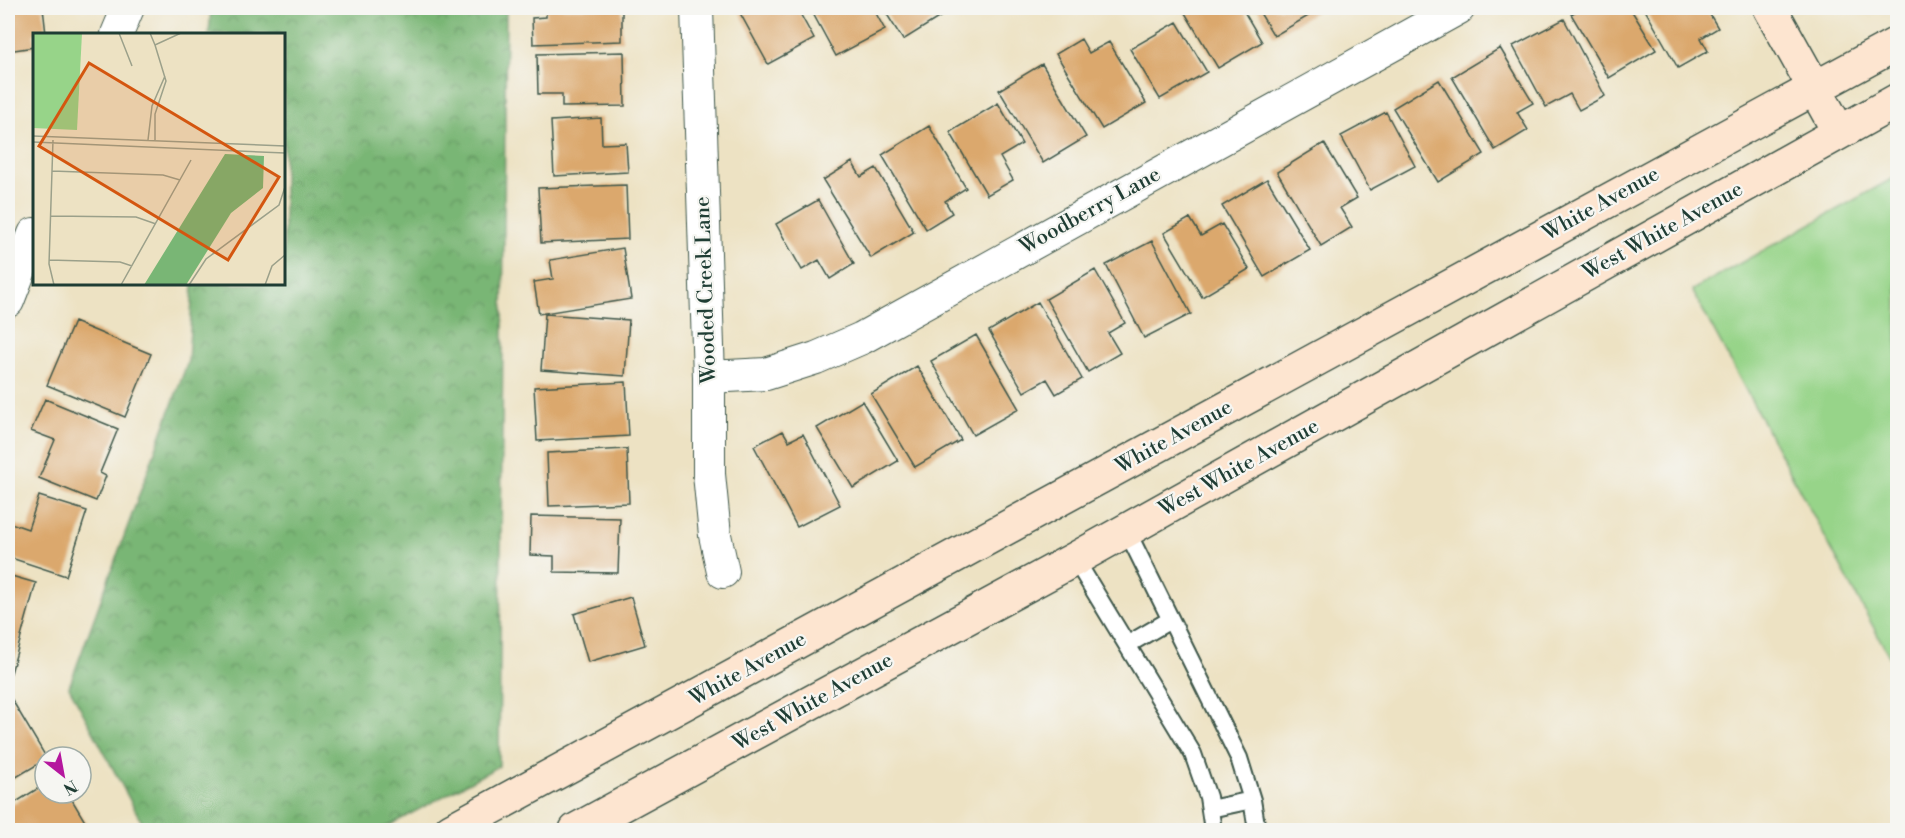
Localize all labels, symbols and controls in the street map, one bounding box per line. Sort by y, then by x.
inset map [33,33,285,285]
street label: White Avenue [1537,161,1664,247]
street label: Woodberry Lane [1014,162,1165,261]
street label: West White Avenue [1578,176,1748,286]
street label: Wooded Creek Lane [690,196,722,385]
street label: White Avenue [1110,394,1237,480]
street label: West White Avenue [1154,413,1324,523]
street label: White Avenue [684,626,811,712]
street label: West White Avenue [728,647,898,757]
north arrow [33,745,93,805]
text: N [59,775,81,799]

